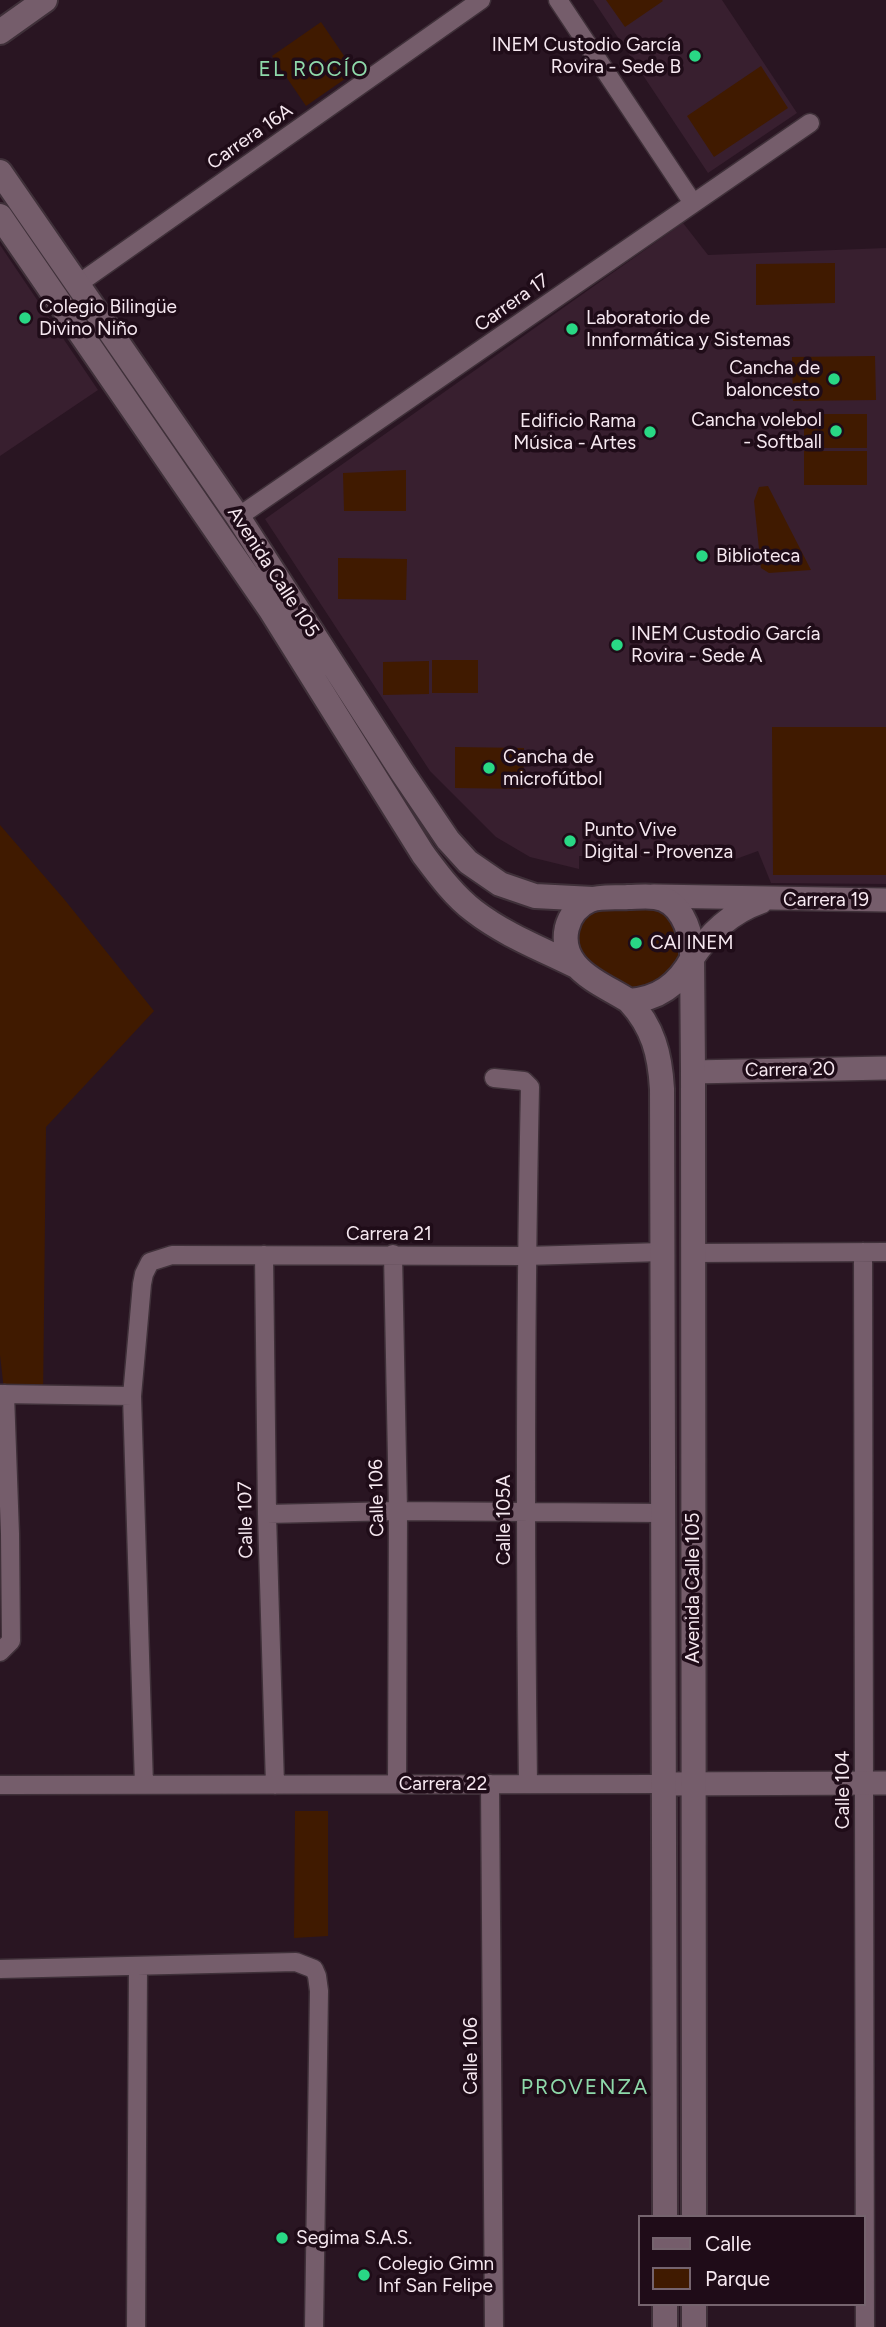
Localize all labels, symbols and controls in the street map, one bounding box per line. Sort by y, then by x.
place label: INEM Custodio García Rovira - Sede B [492,34,681,78]
marker: INEM Custodio García Rovira - Sede B [687,48,703,64]
district label: EL ROCÍO [259,57,369,83]
street label: Carrera 16A [203,99,297,175]
street label: Carrera 17 [470,269,554,337]
place label: Colegio Bilingüe Divino Niño [39,296,177,340]
place label: Laboratorio de Innformática y Sistemas [586,307,791,351]
marker: Colegio Bilingüe Divino Niño [17,310,33,326]
marker: Laboratorio de Innformática y Sistemas [564,321,580,337]
place label: Cancha de baloncesto [726,357,820,401]
marker: Cancha de baloncesto [826,371,842,387]
place label: Cancha volebol - Softball [691,409,822,453]
place label: Edificio Rama Música - Artes [513,410,636,454]
marker: Cancha volebol - Softball [828,423,844,439]
marker: Edificio Rama Música - Artes [642,424,658,440]
street label: Avenida Calle 105 [222,502,324,642]
place label: Biblioteca [716,545,800,567]
marker: Biblioteca [694,548,710,564]
place label: INEM Custodio García Rovira - Sede A [631,623,820,667]
marker: INEM Custodio García Rovira - Sede A [609,637,625,653]
place label: Cancha de microfútbol [503,746,602,790]
marker: Cancha de microfútbol [481,760,497,776]
place label: Punto Vive Digital - Provenza [584,819,733,863]
marker: Punto Vive Digital - Provenza [562,833,578,849]
street label: Carrera 19 [783,889,869,911]
place label: CAI INEM [650,932,734,954]
marker: CAI INEM [628,935,644,951]
street label: Carrera 20 [745,1058,835,1082]
street label: Carrera 21 [346,1223,432,1245]
street label: Calle 106 [365,1459,389,1537]
street label: Calle 105A [493,1475,515,1565]
street label: Calle 107 [234,1481,258,1559]
street label: Avenida Calle 105 [682,1513,704,1663]
street label: Calle 104 [832,1751,854,1829]
street label: Carrera 22 [399,1773,487,1795]
street label: Calle 106 [460,2017,482,2095]
district label: PROVENZA [522,2075,648,2101]
legend [638,2215,865,2306]
place label: Segima S.A.S. [296,2227,412,2249]
marker: Segima S.A.S. [274,2230,290,2246]
text: Calle [705,2231,752,2256]
place label: Colegio Gimn Inf San Felipe [378,2253,494,2297]
text: Parque [705,2266,770,2291]
marker: Colegio Gimn Inf San Felipe [356,2267,372,2283]

